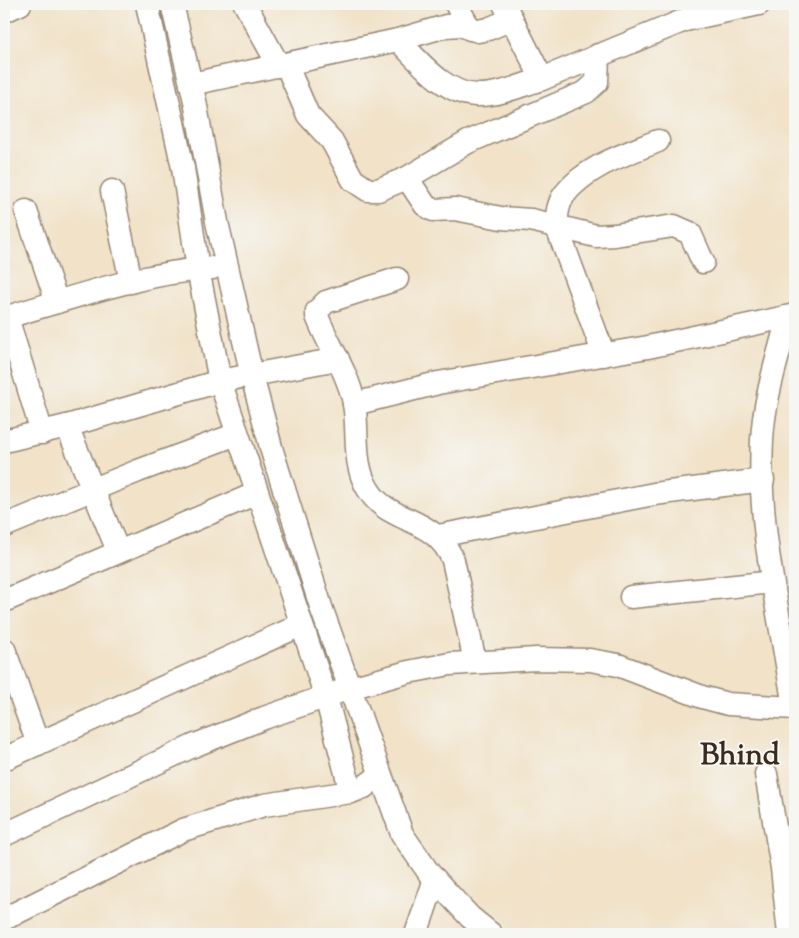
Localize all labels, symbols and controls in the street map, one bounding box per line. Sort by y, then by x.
district label: Bhind [700,735,780,778]

